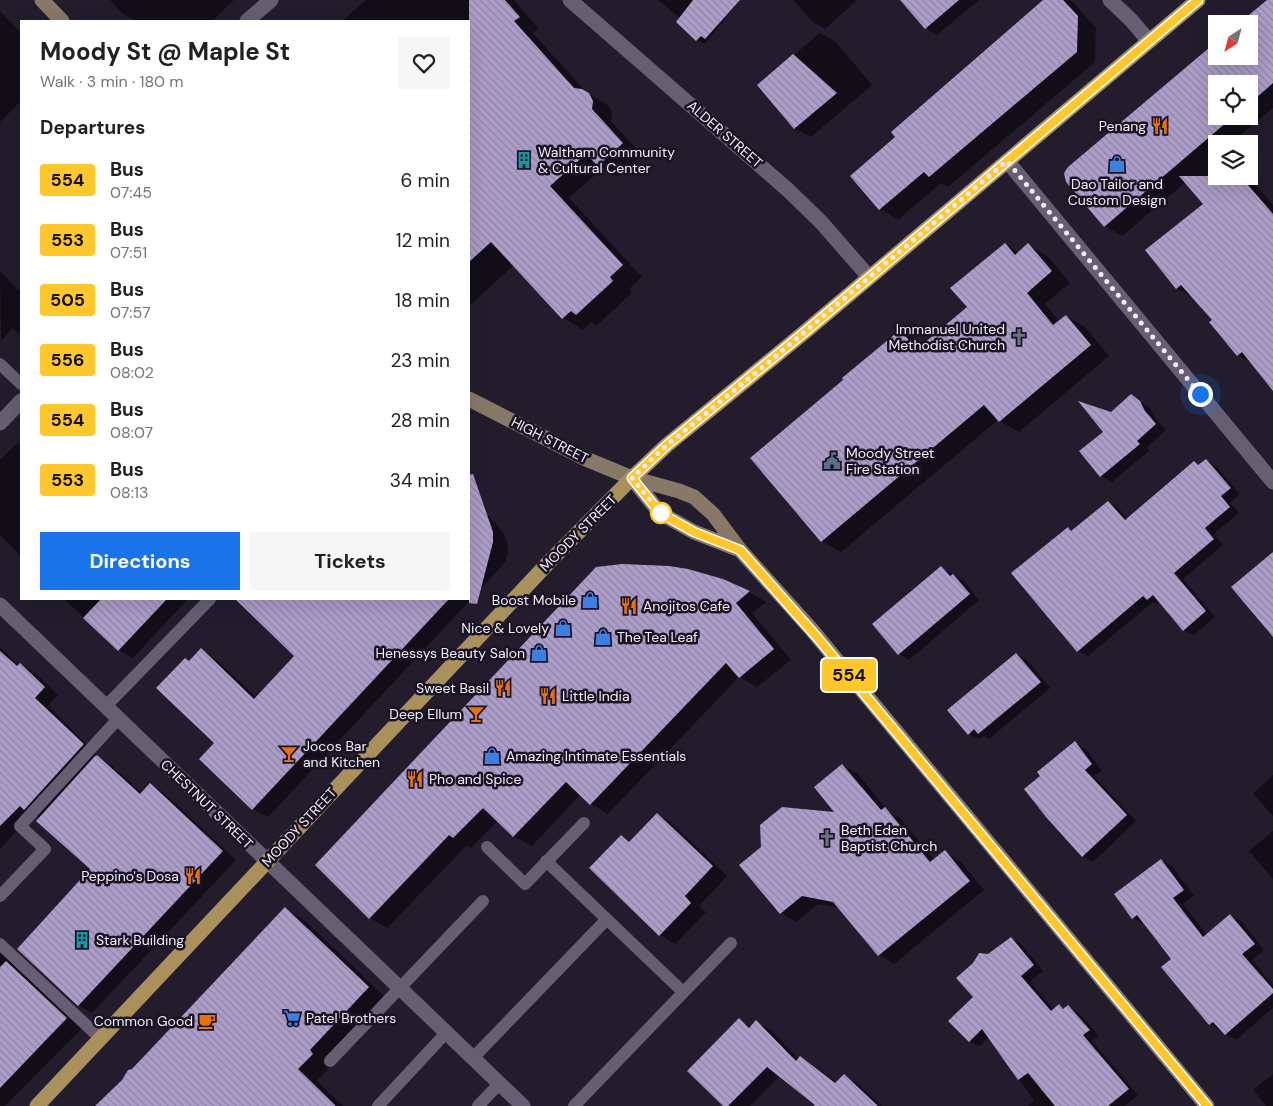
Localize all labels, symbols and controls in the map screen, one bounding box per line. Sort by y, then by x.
north arrow [1208,15,1258,65]
map controls [1208,15,1258,185]
text: Moody St @ Maple St [40,36,290,67]
button: heart [398,37,450,89]
text: Walk · 3 min · 180 m [40,71,184,92]
button: locate [1208,75,1258,125]
street label: ALDER STREET [684,96,766,172]
text: Departures [40,115,145,140]
restaurant icon: Penang [1150,116,1170,136]
place label: Penang [1099,117,1146,135]
button: layers [1208,135,1258,185]
place label: Waltham Community & Cultural Center [538,143,675,177]
building icon: Waltham Community & Cultural Center [514,150,534,170]
shop icon: Dao Tailor and Custom Design [1107,154,1127,174]
text: Bus [110,157,144,182]
text: 554 [50,168,85,192]
text: 6 min [401,168,450,193]
place label: Dao Tailor and Custom Design [1068,175,1166,209]
text: 07:45 [110,182,152,203]
text: Bus [110,217,144,242]
text: 553 [51,228,84,252]
text: 12 min [396,228,450,253]
text: 07:51 [110,242,147,263]
text: Bus [110,277,144,302]
text: 505 [50,288,85,312]
text: 18 min [395,288,450,313]
text: 07:57 [110,302,151,323]
place label: Immanuel United Methodist Church [889,320,1005,354]
church icon: Immanuel United Methodist Church [1009,327,1029,347]
text: Bus [110,337,144,362]
text: 556 [51,348,84,372]
text: 23 min [390,348,450,373]
text: 08:02 [110,362,154,383]
your location [1188,382,1213,407]
text: Bus [110,397,144,422]
text: 554 [50,408,85,432]
text: 28 min [390,408,450,433]
street label: HIGH STREET [508,413,592,467]
text: 08:07 [110,422,153,443]
place label: Moody Street Fire Station [846,444,934,478]
public building icon: Moody Street Fire Station [822,451,842,471]
text: Bus [110,457,144,482]
text: 553 [51,468,84,492]
text: 34 min [390,468,450,493]
text: 08:13 [110,482,148,503]
street label: MOODY STREET [536,490,621,575]
unlabelled marker [650,502,672,524]
button: Directions [40,532,240,590]
button: Tickets [250,532,450,590]
shop icon: Boost Mobile [580,590,600,610]
place label: Boost Mobile [492,591,576,609]
restaurant icon: Anojitos Cafe [619,596,639,616]
place label: Anojitos Cafe [643,597,730,615]
shop icon: Nice & Lovely [553,618,573,638]
place label: Nice & Lovely [461,619,549,637]
shop icon: The Tea Leaf [593,627,613,647]
place label: The Tea Leaf [617,628,698,646]
shop icon: Henessys Beauty Salon [529,643,549,663]
place label: Henessys Beauty Salon [375,644,525,662]
line badge: 554 [820,659,878,691]
text: 554 [832,663,866,687]
restaurant icon: Sweet Basil [493,678,513,698]
place label: Sweet Basil [416,679,489,697]
restaurant icon: Little India [538,686,558,706]
place label: Little India [562,687,630,705]
bar icon: Deep Ellum [466,704,486,724]
place label: Deep Ellum [389,705,462,723]
place label: Jocos Bar and Kitchen [303,737,380,771]
bar icon: Jocos Bar and Kitchen [279,744,299,764]
shop icon: Amazing Intimate Essentials [482,746,502,766]
place label: Amazing Intimate Essentials [506,747,686,765]
street label: CHESTNUT STREET [157,755,257,853]
restaurant icon: Pho and Spice [405,769,425,789]
place label: Pho and Spice [429,770,522,788]
street label: MOODY STREET [258,783,340,870]
place label: Beth Eden Baptist Church [841,821,937,855]
church icon: Beth Eden Baptist Church [817,828,837,848]
restaurant icon: Peppino's Dosa [183,866,203,886]
place label: Peppino's Dosa [81,867,179,885]
building icon: Stark Building [72,930,92,950]
place label: Stark Building [96,931,184,949]
supermarket icon: Patel Brothers [282,1008,302,1028]
place label: Patel Brothers [306,1009,396,1027]
cafe icon: Common Good [197,1011,217,1031]
place label: Common Good [94,1012,193,1030]

